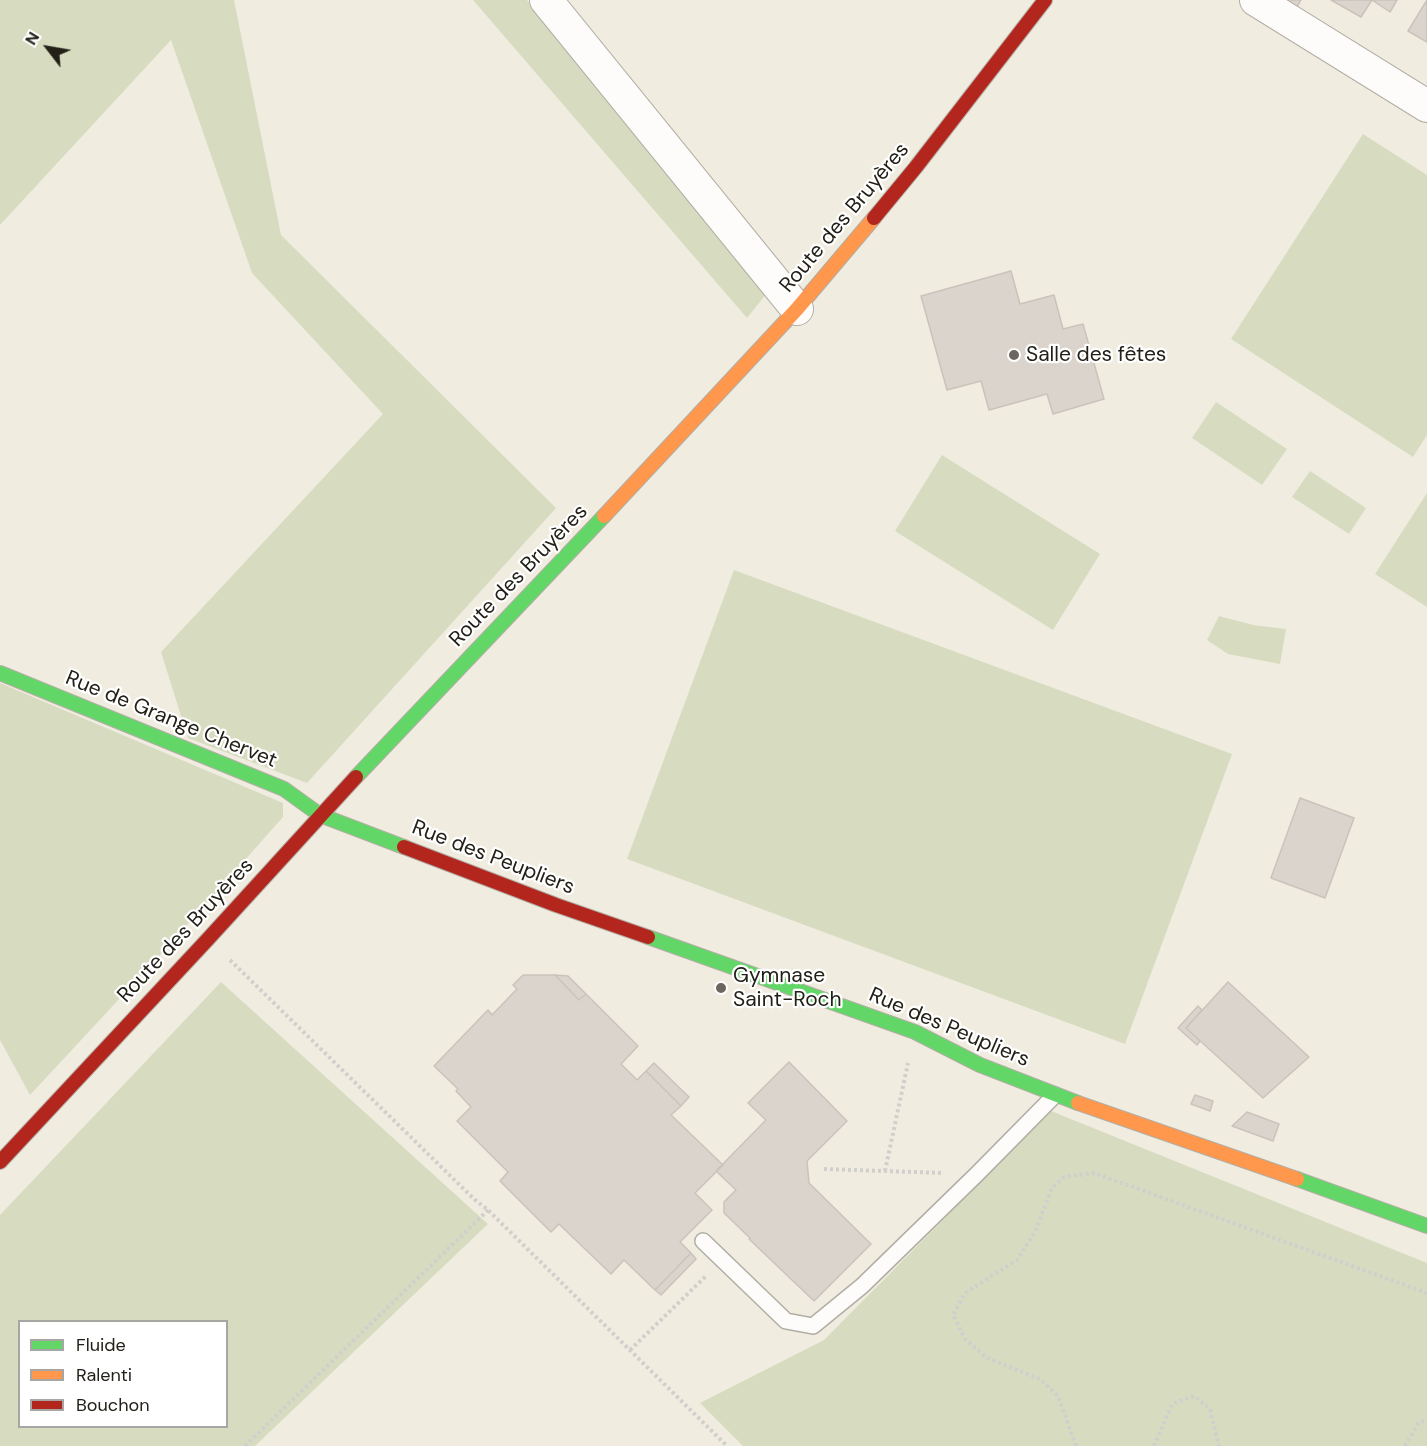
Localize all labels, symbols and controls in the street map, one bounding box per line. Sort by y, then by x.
north arrow [18,18,78,78]
text: N [20,28,44,49]
street label: Route des Bruyères [775,138,915,298]
place label: Salle des fêtes [1026,342,1166,368]
marker: Salle des fêtes [1007,348,1021,362]
street label: Route des Bruyères [445,500,593,652]
street label: Rue de Grange Chervet [62,666,280,774]
street label: Rue des Peupliers [408,815,578,901]
street label: Route des Bruyères [113,854,259,1008]
place label: Gymnase Saint-Roch [733,963,842,1013]
marker: Gymnase Saint-Roch [714,981,728,995]
street label: Rue des Peupliers [865,983,1033,1073]
legend [18,1320,228,1428]
text: Fluide [76,1333,126,1357]
text: Ralenti [76,1363,132,1387]
text: Bouchon [76,1393,150,1417]

